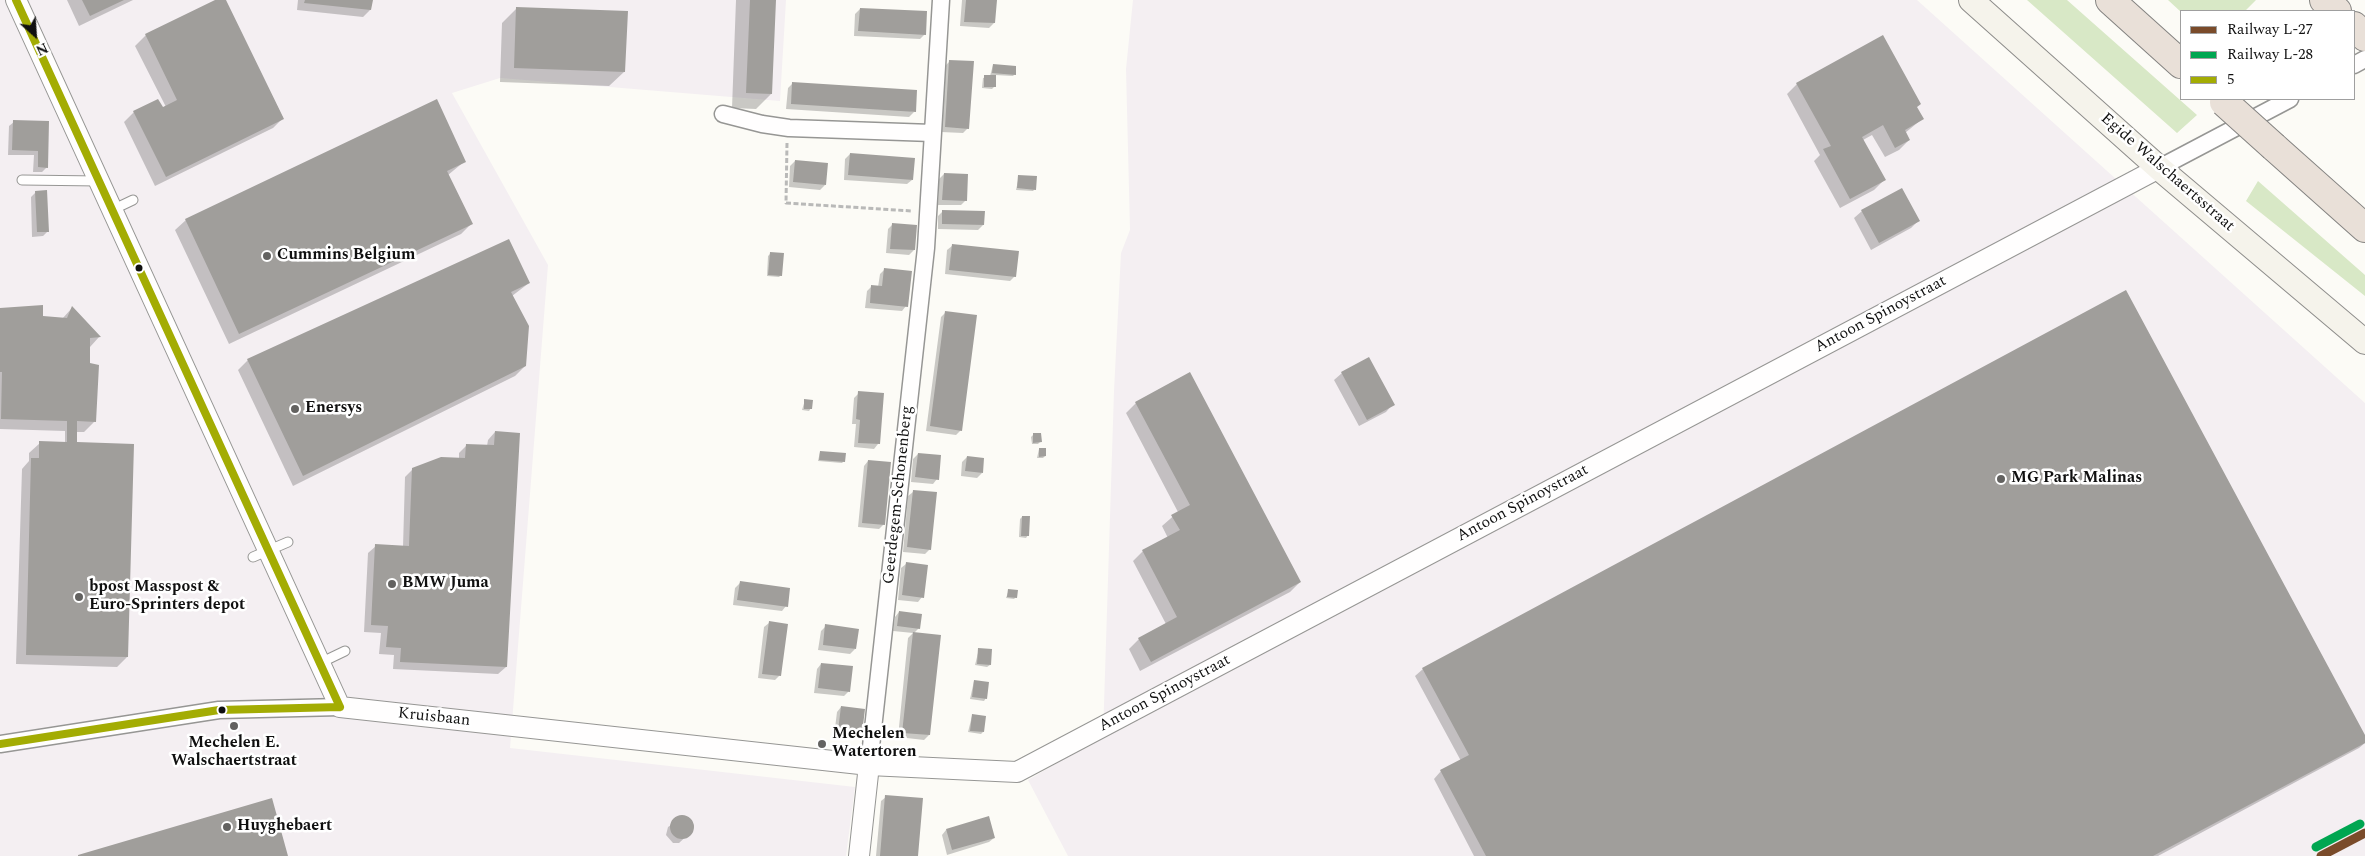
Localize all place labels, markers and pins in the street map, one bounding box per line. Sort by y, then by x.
place label: Cummins Belgium [277,246,415,266]
marker: Cummins Belgium [261,250,273,262]
unlabelled marker [134,263,144,273]
place label: Enersys [305,399,362,419]
marker: Enersys [289,403,301,415]
place label: MG Park Malinas [2011,469,2142,489]
marker: MG Park Malinas [1995,473,2007,485]
place label: BMW Juma [402,574,489,594]
place label: bpost Masspost & Euro-Sprinters depot [89,578,245,616]
marker: BMW Juma [386,578,398,590]
marker: bpost Masspost & Euro-Sprinters depot [73,591,85,603]
unlabelled marker [217,705,227,715]
marker: Mechelen E. Walschaertstraat [228,720,240,732]
place label: Mechelen Watertoren [832,725,917,763]
place label: Mechelen E. Walschaertstraat [171,734,297,772]
marker: Mechelen Watertoren [816,738,828,750]
place label: Huyghebaert [237,817,332,837]
marker: Huyghebaert [221,821,233,833]

